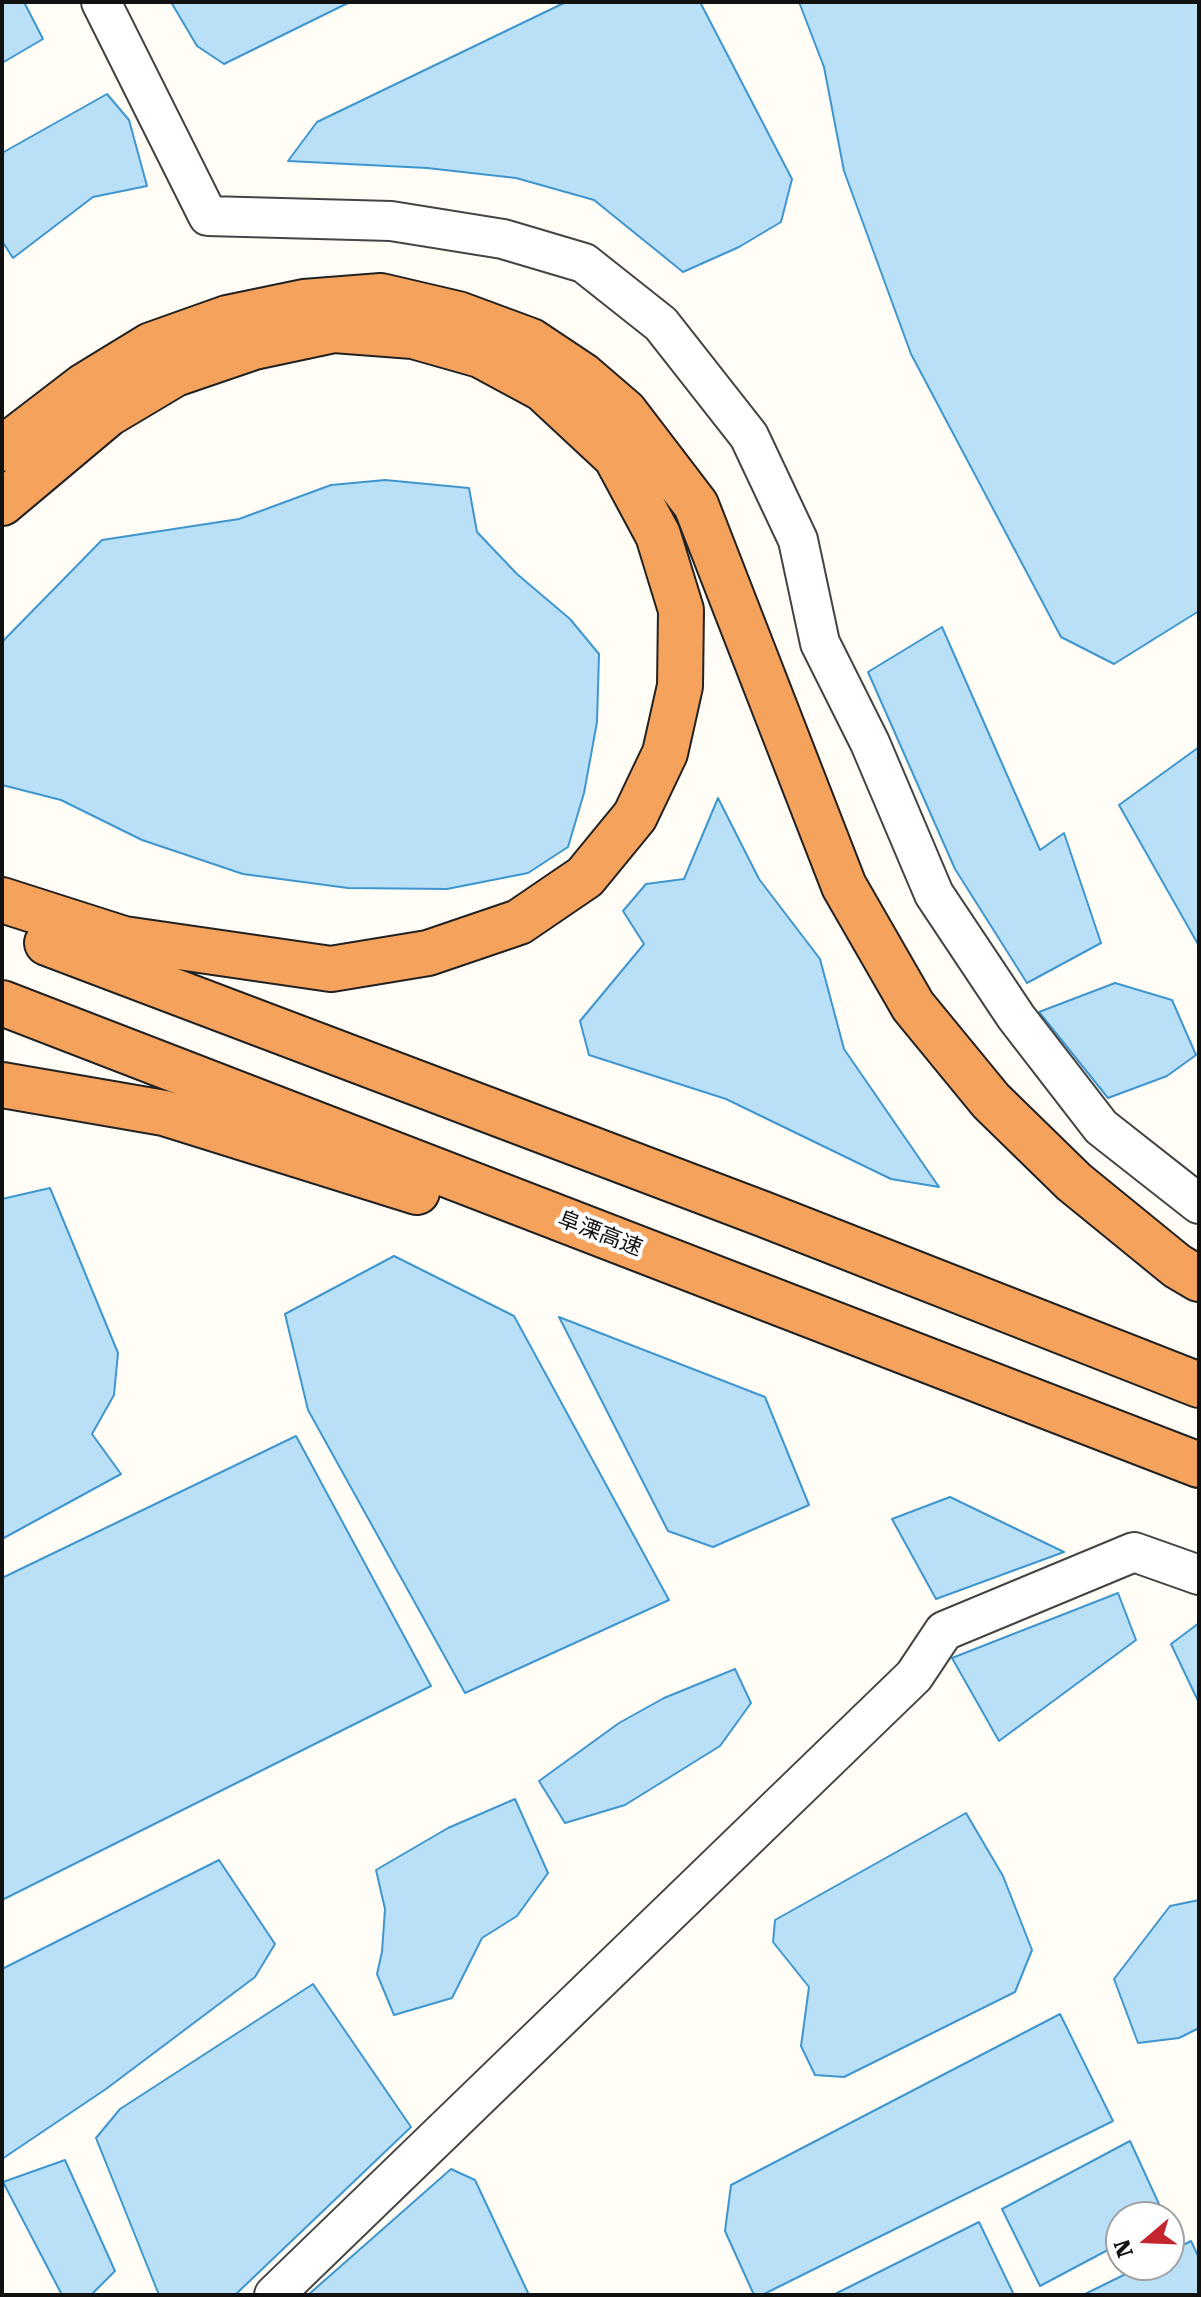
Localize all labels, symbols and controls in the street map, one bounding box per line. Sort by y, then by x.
street label: 阜溧高速 [554,1206,646,1262]
north arrow [1105,2201,1185,2281]
text: N [1109,2236,1138,2260]

